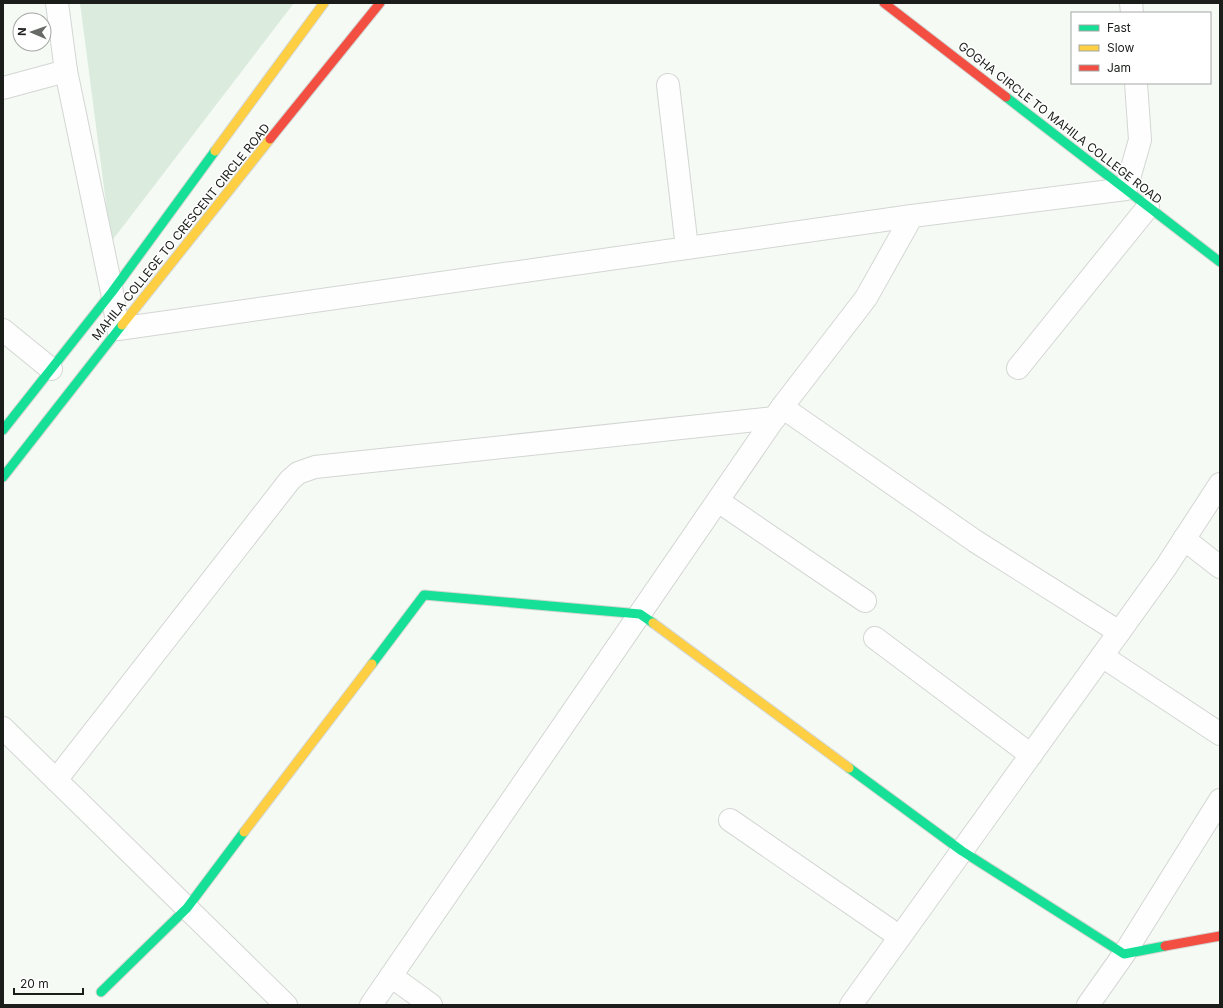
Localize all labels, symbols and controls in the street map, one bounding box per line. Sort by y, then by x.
north arrow [12,12,52,52]
legend [1071,12,1211,84]
text: Fast [1107,20,1131,35]
text: N [15,27,29,36]
street label: GOGHA CIRCLE TO MAHILA COLLEGE ROAD [955,38,1165,207]
text: Slow [1107,40,1135,55]
text: Jam [1107,60,1131,75]
street label: MAHILA COLLEGE TO CRESCENT CIRCLE ROAD [88,120,273,343]
scale bar [14,970,83,996]
text: 20 m [20,976,49,991]

